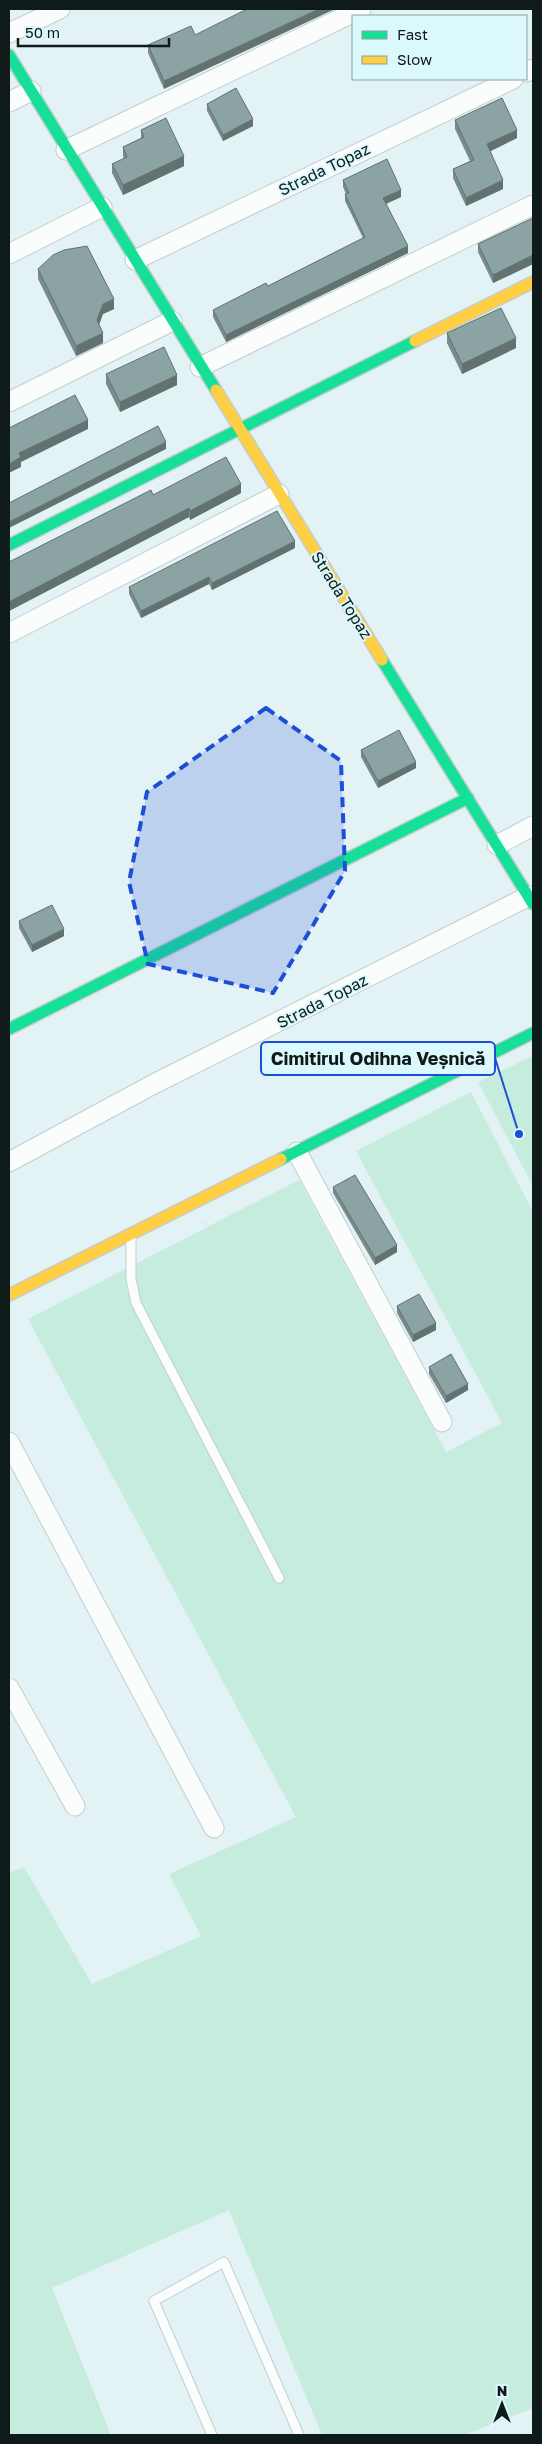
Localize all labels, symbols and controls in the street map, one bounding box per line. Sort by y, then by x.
scale bar [18,15,169,47]
legend [352,15,527,80]
text: 50 m [25,23,60,41]
text: Fast [397,25,428,43]
text: Slow [397,50,432,68]
street label: Strada Topaz [275,138,373,200]
street label: Strada Topaz [307,548,377,642]
street label: Strada Topaz [273,970,371,1032]
callout: Cimitirul Odihna Veșnică [261,1042,495,1075]
text: Cimitirul Odihna Veșnică [271,1047,485,1069]
north arrow [477,2379,527,2429]
text: N [497,2382,507,2399]

